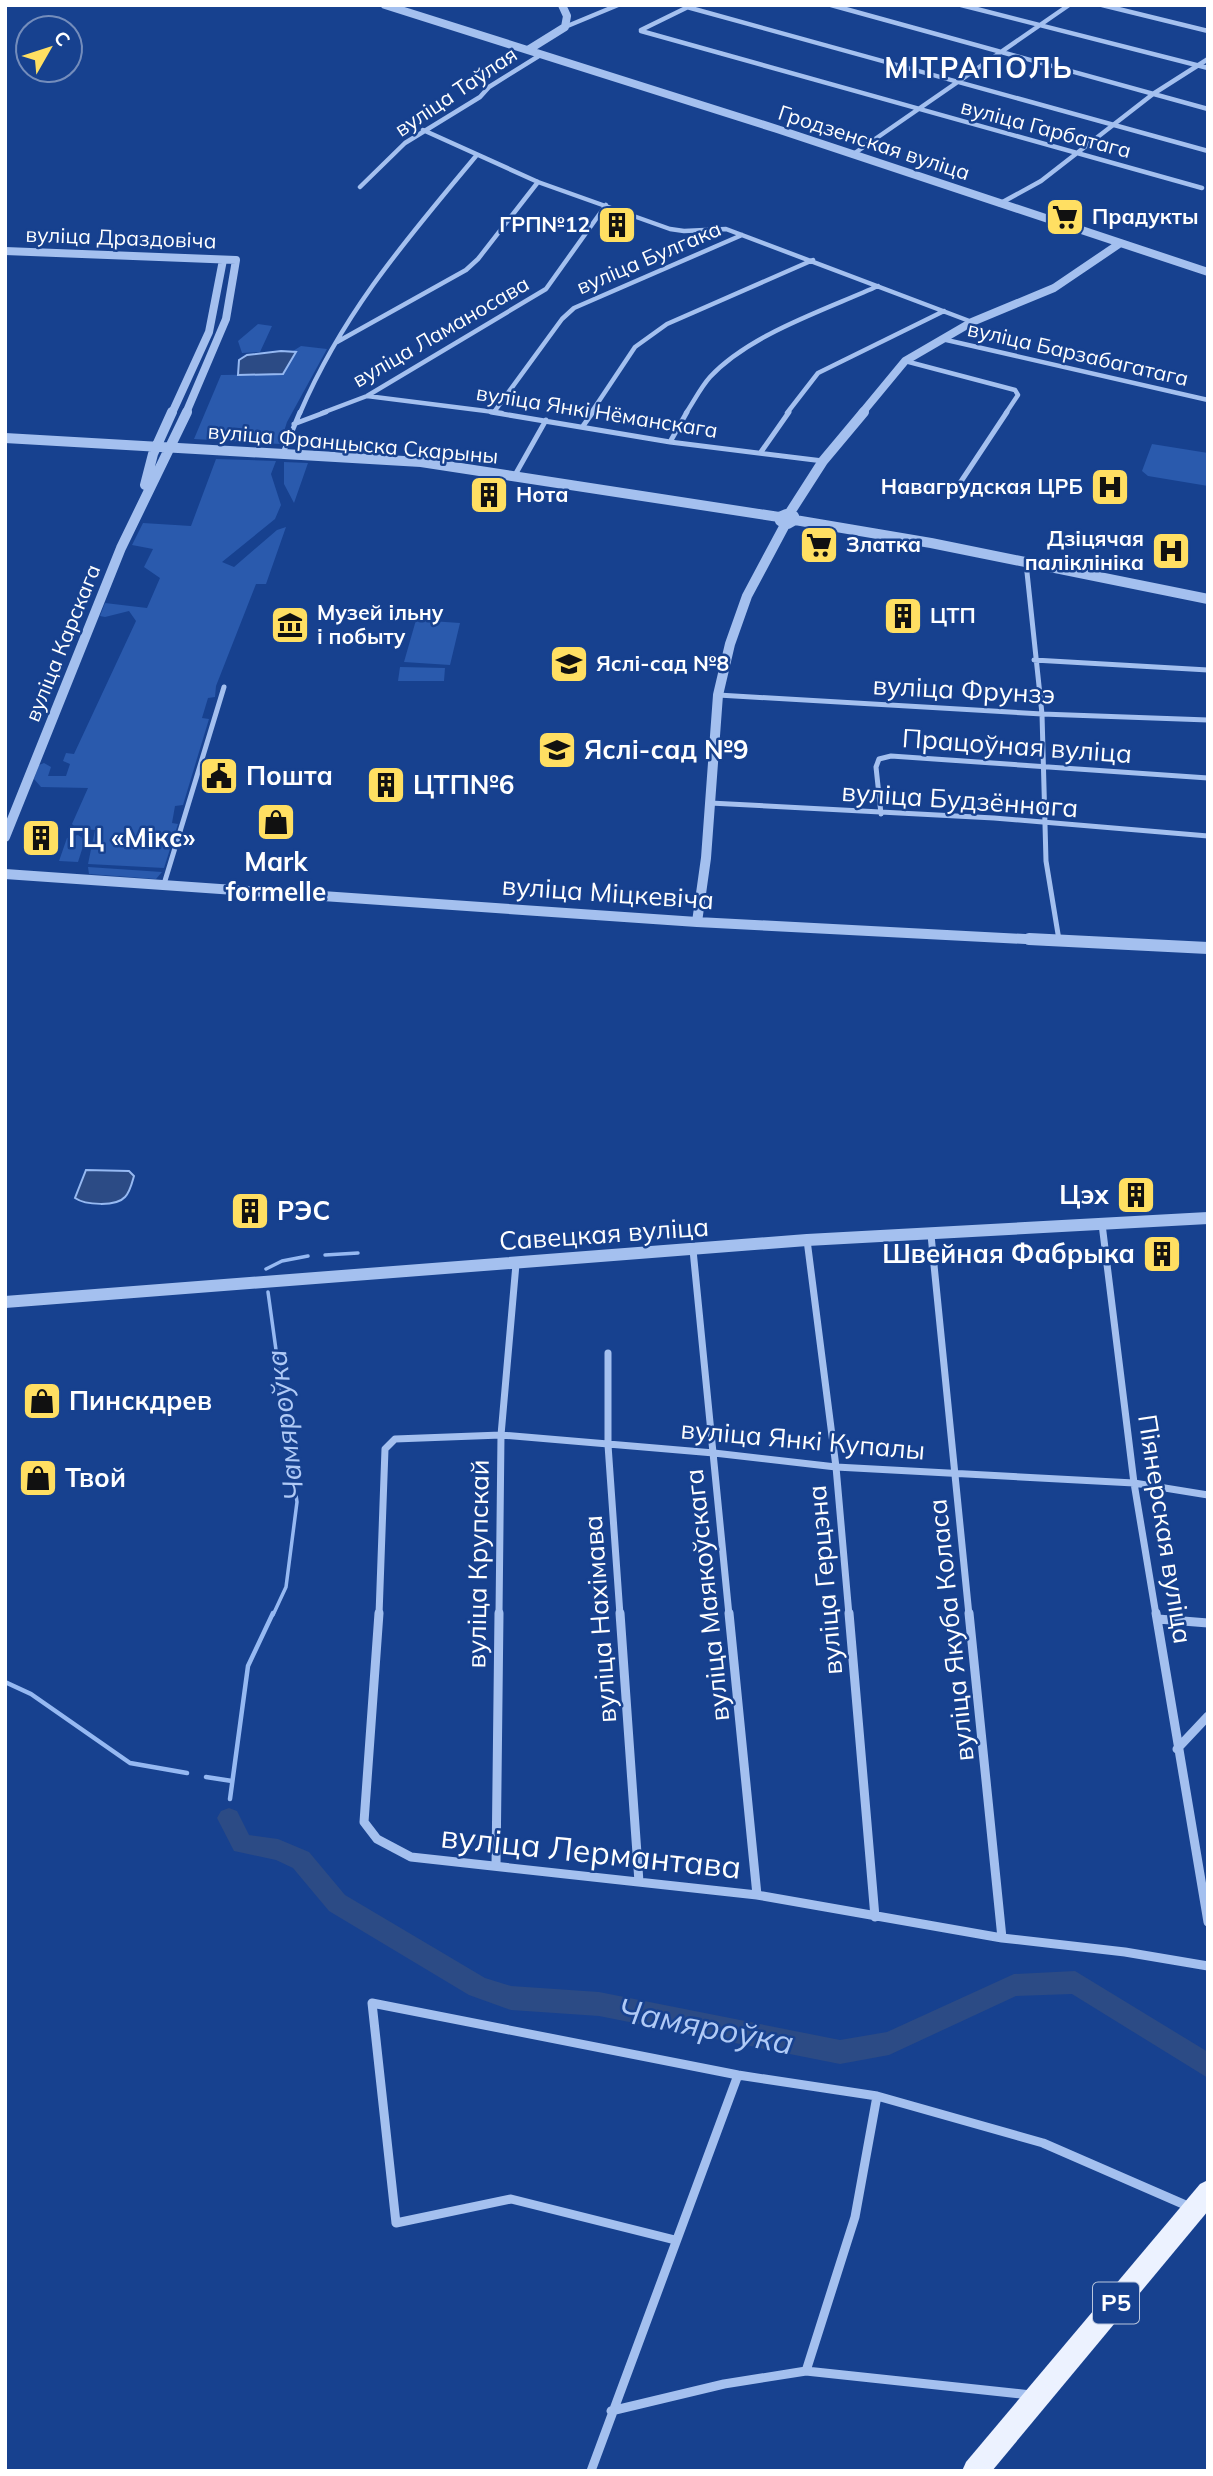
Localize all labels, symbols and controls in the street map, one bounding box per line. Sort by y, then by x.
north arrow [14,14,84,84]
text: С [49,26,76,51]
street label: вуліца Таўлая [389,41,522,142]
district label: МІТРАПОЛЬ [884,50,1074,85]
street label: вуліца Гарбатага [958,93,1134,163]
street label: Гродзенская вуліца [775,99,973,185]
supermarket icon: Прадукты [1044,196,1086,238]
place label: Прадукты [1092,203,1199,229]
building icon: ГРП№12 [596,204,638,246]
place label: ГРП№12 [499,211,590,237]
street label: вуліца Булгака [572,215,725,299]
street label: вуліца Драздовіча [25,221,217,253]
street label: вуліца Ламаносава [348,270,533,392]
street label: вуліца Барзабагатага [965,315,1191,391]
street label: вуліца Янкі Нёманскага [475,379,720,443]
street label: вуліца Францыска Скарыны [207,417,499,469]
hospital icon: Навагрудская ЦРБ [1089,466,1131,508]
place label: Навагрудская ЦРБ [881,473,1083,499]
building icon: Нота [468,474,510,516]
place label: Нота [516,481,568,507]
supermarket icon: Златка [798,524,840,566]
place label: Дзіцячая паліклініка [1025,525,1144,575]
hospital icon: Дзіцячая паліклініка [1150,530,1192,572]
place label: Златка [846,531,921,557]
street label: вуліца Карскага [19,560,105,725]
building icon: ЦТП [882,595,924,637]
place label: Музей ільну і побыту [317,599,444,649]
place label: ЦТП [930,602,976,628]
museum icon: Музей ільну і побыту [269,604,311,646]
school or university icon: Яслі-сад №8 [548,643,590,685]
place label: Яслі-сад №8 [596,650,729,676]
street label: вуліца Фрунзэ [872,668,1056,711]
street label: Працоўная вуліца [901,721,1133,770]
school or university icon: Яслі-сад №9 [536,729,578,771]
place label: Яслі-сад №9 [584,733,749,766]
public building icon: Пошта [198,755,240,797]
place label: Пошта [246,759,333,792]
building icon: ЦТП№6 [365,764,407,806]
place label: ЦТП№6 [413,768,514,801]
street label: вуліца Будзённага [841,775,1079,824]
shop icon: Mark formelle [255,801,297,843]
building icon: ГЦ «Мікс» [20,817,62,859]
place label: ГЦ «Мікс» [68,821,195,854]
place label: Mark formelle [226,845,326,908]
street label: вуліца Міцкевіча [501,869,715,916]
building icon: Цэх [1115,1174,1157,1216]
place label: Цэх [1059,1178,1109,1211]
building icon: РЭС [229,1190,271,1232]
place label: РЭС [277,1194,330,1227]
street label: Савецкая вуліца [498,1210,710,1257]
building icon: Швейная Фабрыка [1141,1233,1183,1275]
place label: Швейная Фабрыка [882,1237,1135,1270]
water label: Чамяроўка [258,1348,311,1502]
shop icon: Пинскдрев [21,1380,63,1422]
place label: Пинскдрев [69,1384,212,1417]
street label: вуліца Янкі Купалы [679,1412,927,1467]
street label: Піянерская вуліца [1131,1412,1200,1646]
shop icon: Твой [17,1457,59,1499]
street label: вуліца Крупскай [459,1459,496,1669]
place label: Твой [65,1461,126,1494]
street label: вуліца Маякоўскага [677,1467,736,1723]
street label: вуліца Герцэна [800,1484,849,1676]
street label: вуліца Якуба Коласа [920,1497,981,1763]
street label: вуліца Нахімава [576,1514,623,1724]
street label: вуліца Лермантава [439,1815,743,1887]
water label: Чамяроўка [615,1988,797,2063]
road number: Р5 [1093,2282,1139,2324]

